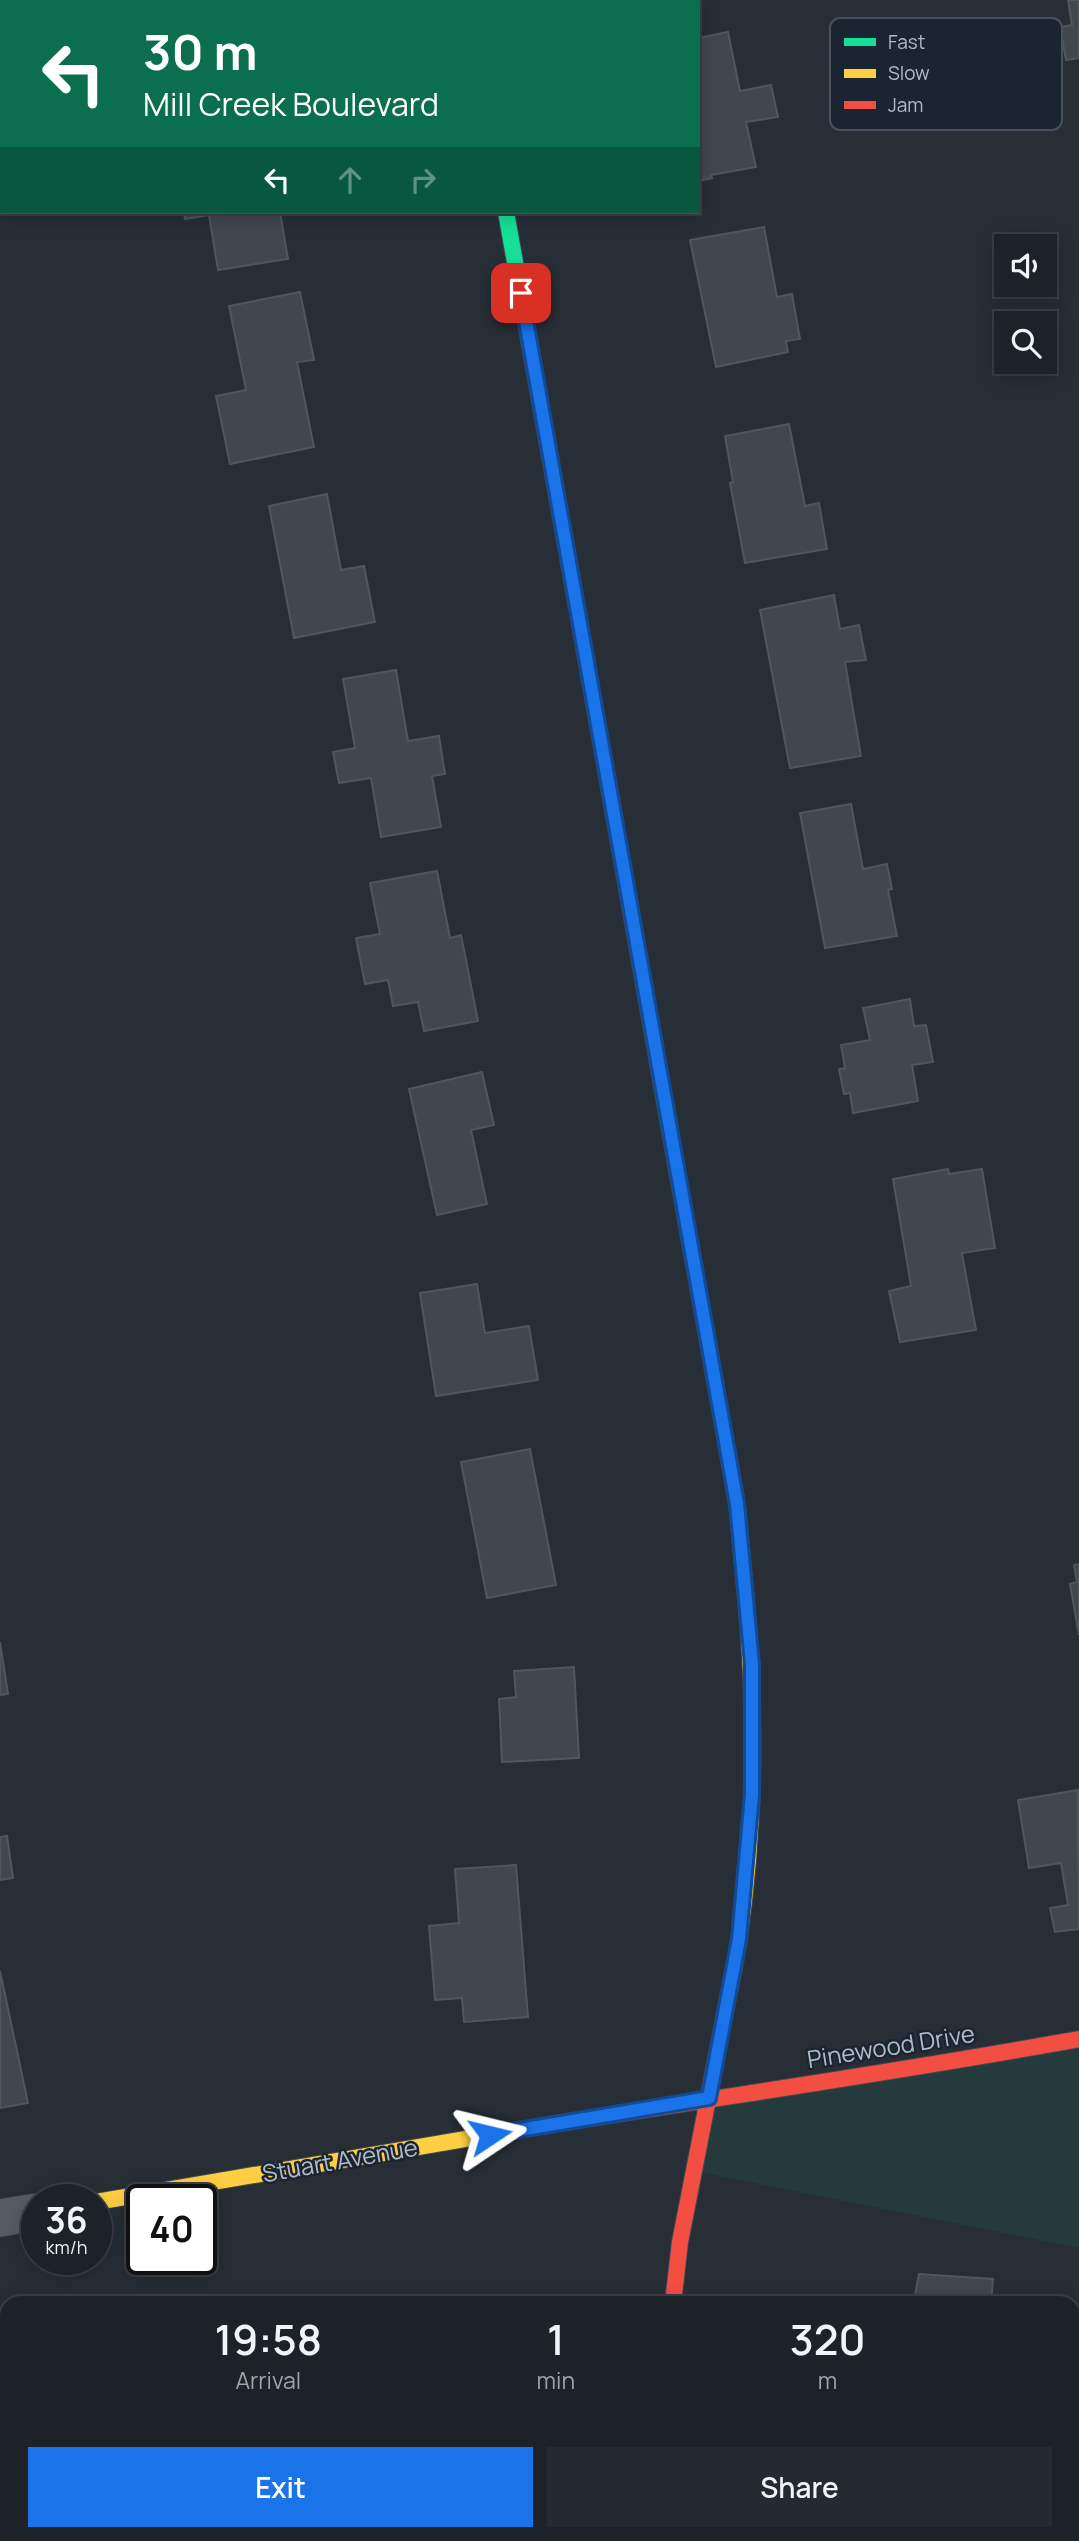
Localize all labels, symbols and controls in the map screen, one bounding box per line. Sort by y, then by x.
text: 30 m [143,18,258,85]
legend [830,18,1062,130]
icon: left [28,28,119,119]
text: Fast [888,29,925,55]
text: Slow [888,60,930,86]
text: Mill Creek Boulevard [143,82,439,126]
text: Jam [888,92,923,118]
icon: left [258,161,296,199]
icon: ahead [331,161,369,199]
icon: right [404,161,442,199]
map controls [994,234,1057,374]
button: sound [994,234,1057,297]
pin [491,263,551,323]
icon: arrive [502,274,540,312]
button: search [994,311,1057,374]
street label: Pinewood Drive [805,2016,977,2075]
position arrow [453,2098,527,2172]
street label: Stuart Avenue [259,2130,420,2189]
speed limit sign: 40 [126,2184,217,2275]
text: 36 [45,2196,88,2244]
text: km/h [46,2235,87,2259]
text: 19:58 [215,2310,322,2368]
text: 1 [547,2310,565,2368]
text: 320 [790,2310,865,2368]
text: Arrival [235,2364,301,2396]
text: min [537,2364,575,2396]
text: m [818,2364,837,2396]
button: Exit [28,2447,533,2527]
button: Share [547,2447,1052,2527]

